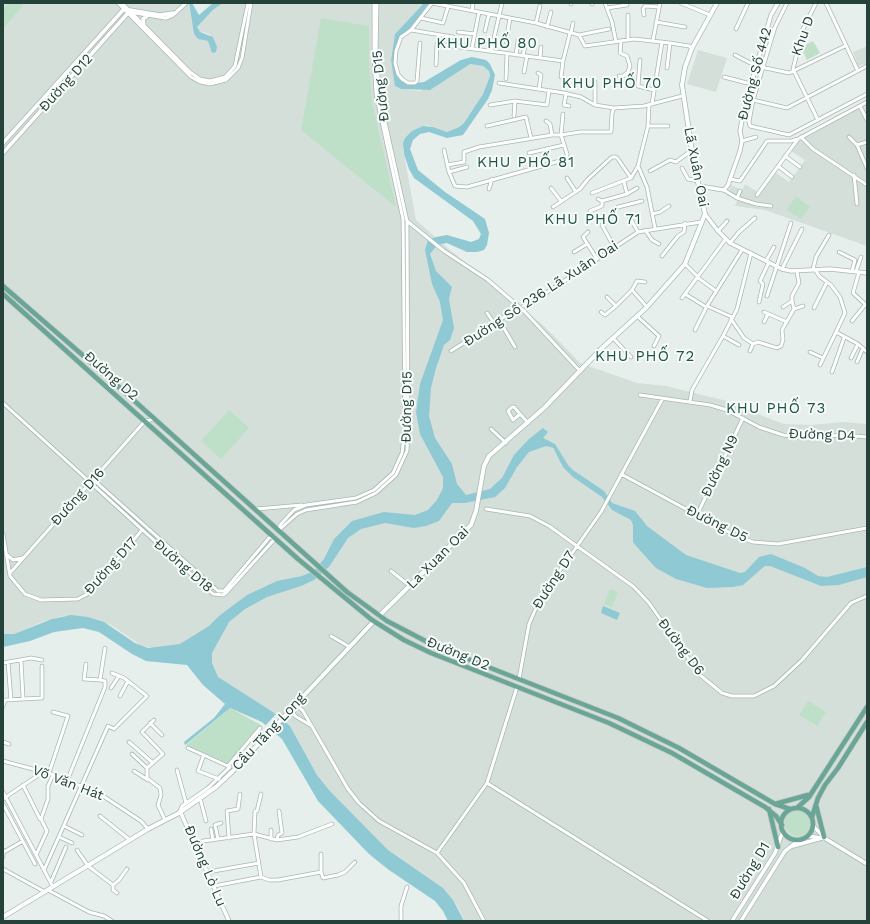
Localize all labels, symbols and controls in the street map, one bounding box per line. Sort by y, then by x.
street label: Khu D [788,14,818,58]
street label: Đường Số 442 [735,26,775,122]
district label: KHU PHỐ 80 [436,35,538,53]
street label: Đường D15 [369,49,393,123]
street label: Đường D12 [36,51,96,115]
district label: KHU PHỐ 70 [562,75,662,93]
street label: Lã Xuân Oai [680,126,712,208]
district label: KHU PHỐ 81 [477,154,575,172]
district label: KHU PHỐ 71 [544,211,642,229]
street label: Đường Số 236 Lã Xuân Oai [460,238,622,350]
street label: Đường D2 [80,348,142,404]
district label: KHU PHỐ 72 [595,348,695,366]
street label: Đường D15 [398,371,416,443]
district label: KHU PHỐ 73 [726,400,826,418]
street label: Đường D4 [788,425,856,445]
street label: Đường N9 [698,432,742,500]
street label: Đường D16 [48,465,108,529]
street label: Đường D5 [683,502,751,546]
street label: La Xuan Oai [403,523,473,593]
street label: Đường D17 [81,534,141,598]
street label: Đường D18 [150,536,216,596]
street label: Đường D7 [529,548,579,612]
street label: Đường D6 [654,615,708,679]
street label: Đường D2 [424,634,492,674]
street label: Cầu Tăng Long [229,690,309,774]
street label: Võ Văn Hát [30,762,106,804]
street label: Đường Lò Lu [180,823,230,909]
street label: Đường D1 [726,839,774,903]

